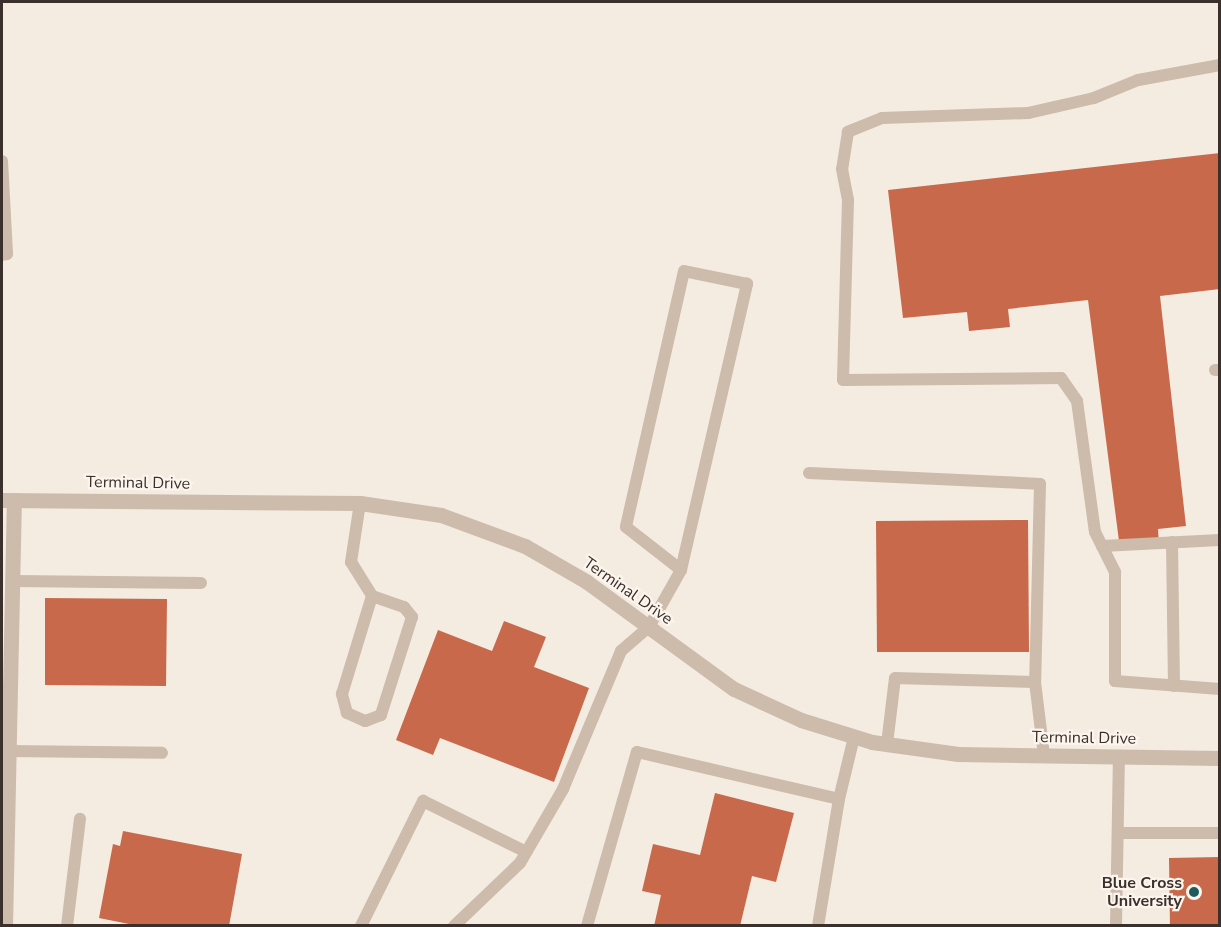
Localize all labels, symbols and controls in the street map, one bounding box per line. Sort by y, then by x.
street label: Terminal Drive [86,472,190,494]
street label: Terminal Drive [580,553,676,629]
street label: Terminal Drive [1032,727,1136,749]
place label: Blue Cross University [1102,873,1182,911]
marker: Blue Cross University [1187,885,1201,899]

